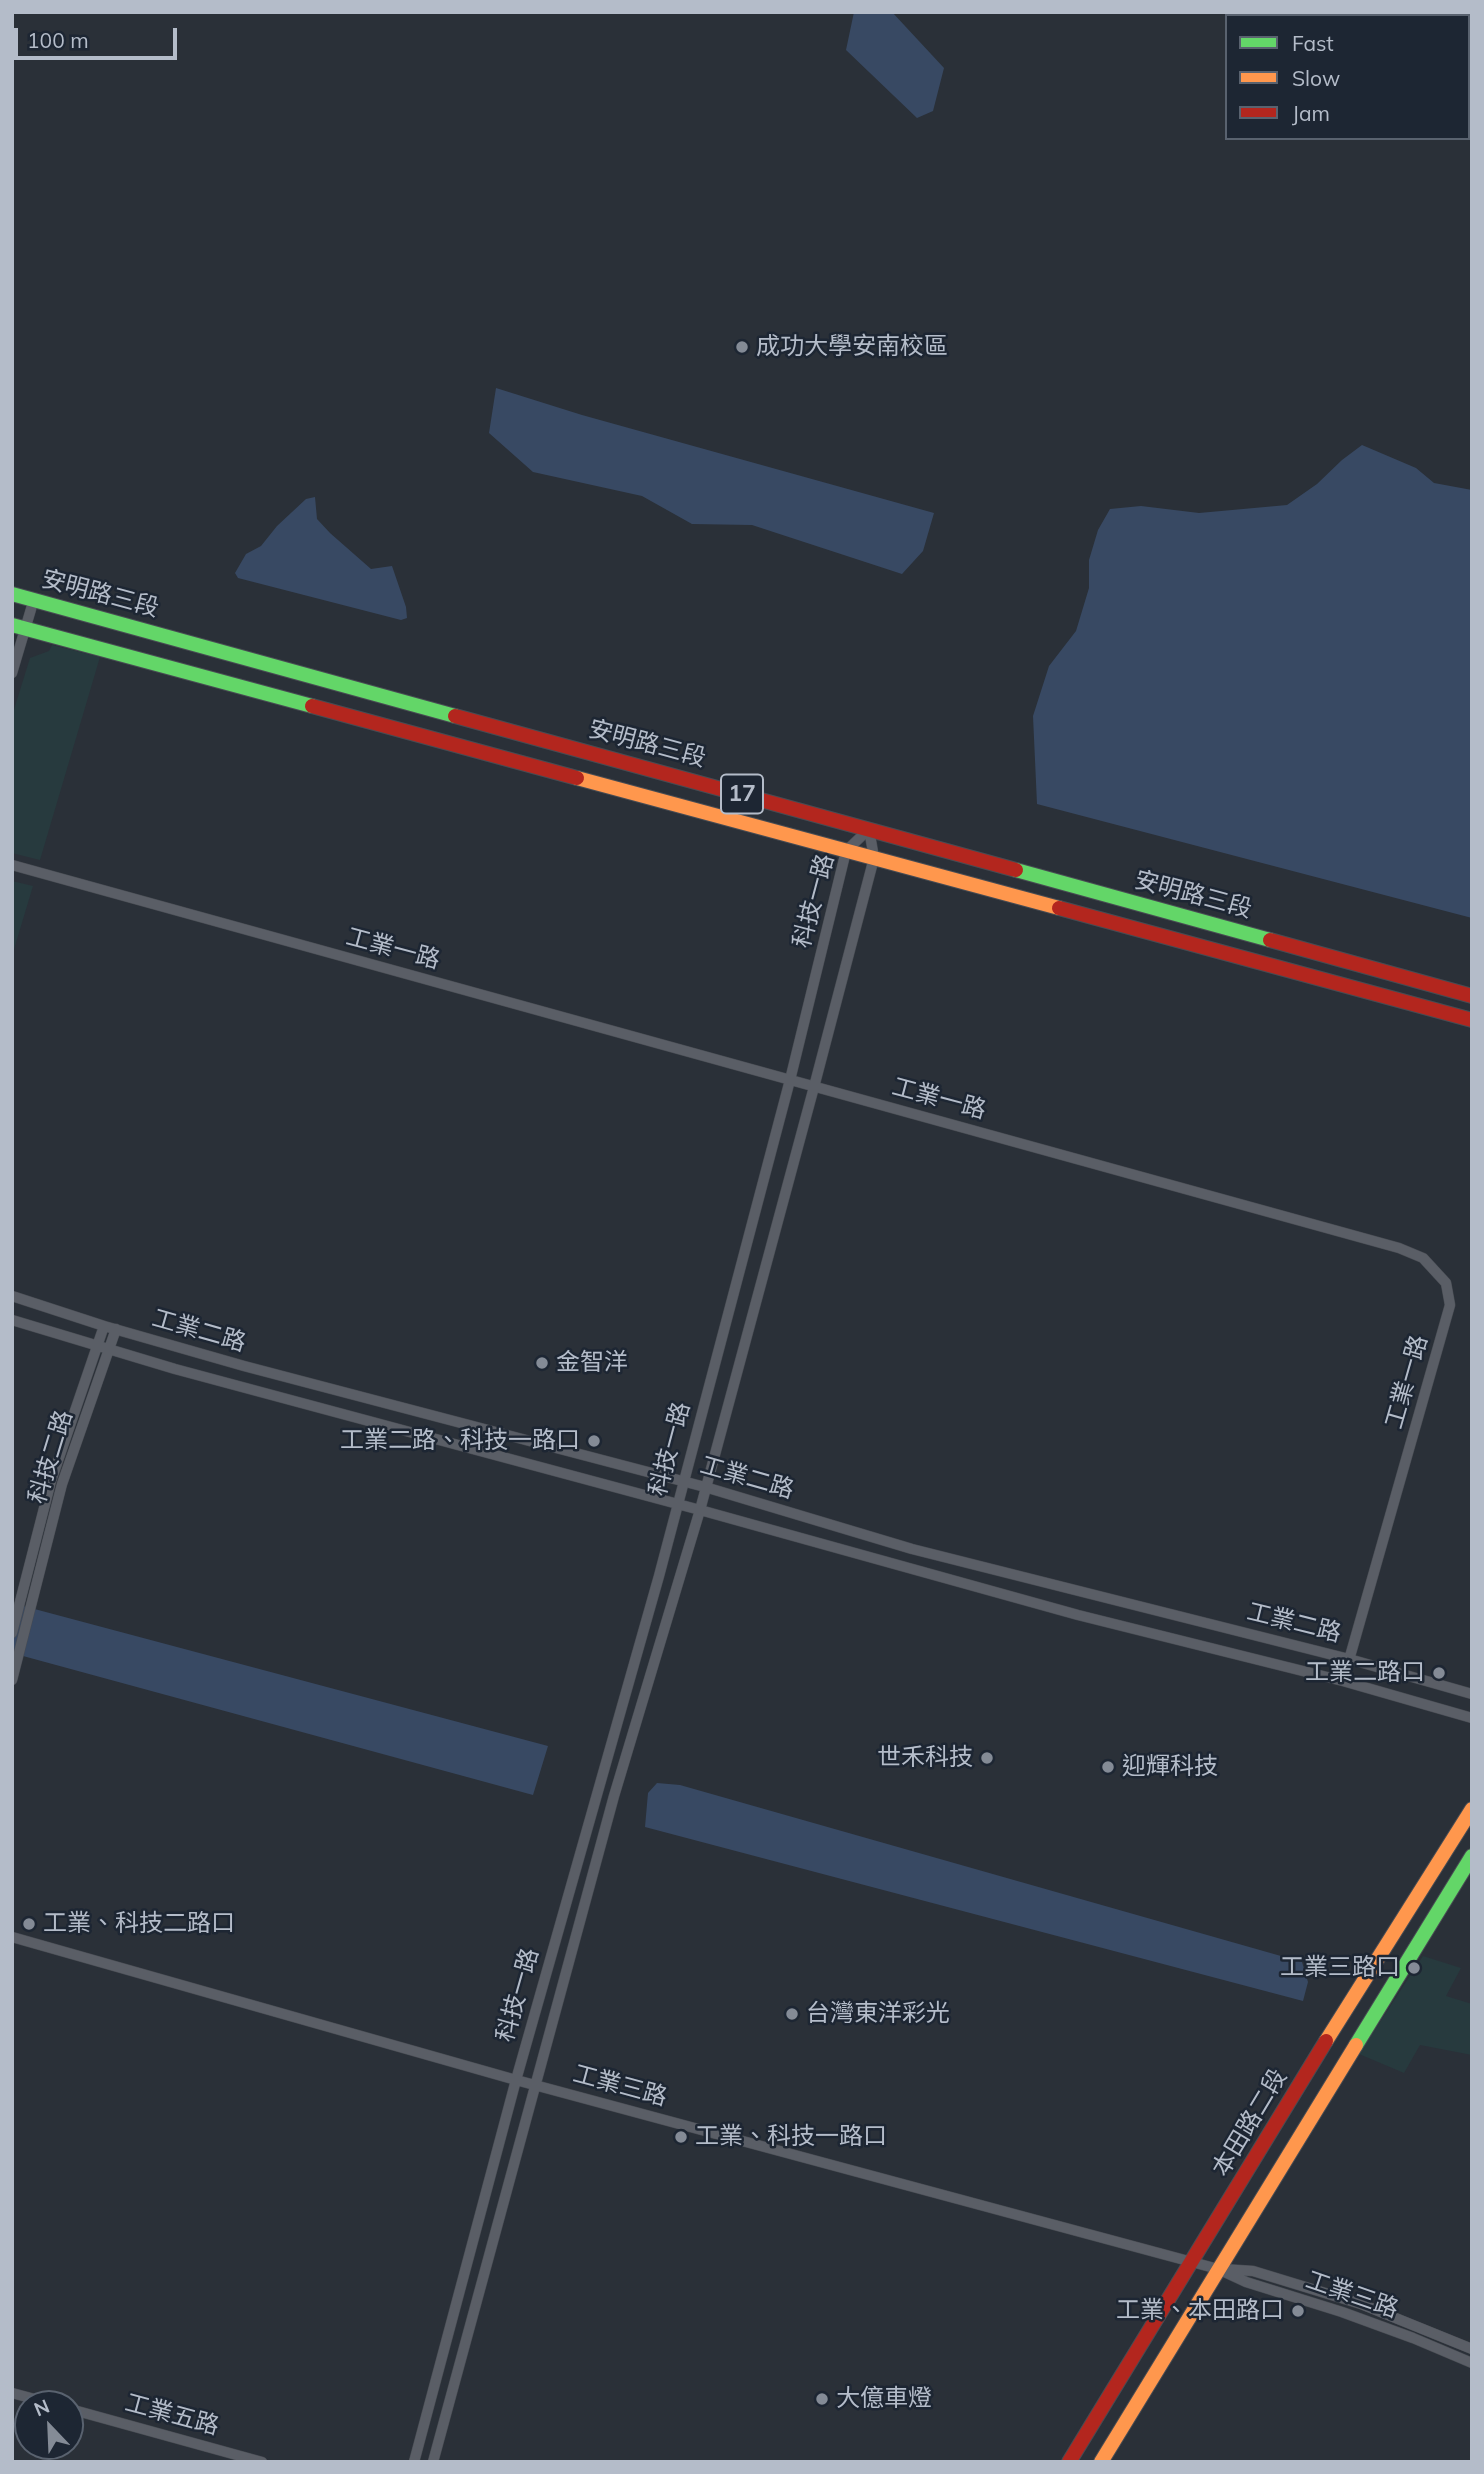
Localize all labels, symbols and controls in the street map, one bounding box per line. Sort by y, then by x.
scale bar [18,14,180,58]
legend [1225,14,1470,140]
text: 100 m [27,27,89,53]
text: Fast [1292,30,1334,56]
text: Slow [1292,65,1340,91]
text: Jam [1292,100,1330,126]
place label: 成功大學安南校區 [756,333,948,361]
marker: 成功大學安南校區 [734,339,750,355]
street label: 安明路三段 [38,565,162,623]
street label: 安明路三段 [585,715,709,773]
road number: 17 [721,774,763,814]
street label: 科技一路 [788,851,840,951]
street label: 安明路三段 [1131,866,1255,924]
street label: 工業一路 [343,923,443,975]
street label: 工業一路 [889,1073,989,1125]
street label: 工業二路 [149,1304,249,1358]
street label: 工業一路 [1380,1332,1434,1432]
place label: 金智洋 [556,1349,628,1377]
marker: 金智洋 [534,1355,550,1371]
street label: 科技一路 [644,1399,696,1499]
street label: 科技二路 [23,1407,79,1507]
place label: 工業二路、科技一路口 [340,1427,580,1455]
marker: 工業二路、科技一路口 [586,1433,602,1449]
street label: 工業二路 [697,1451,797,1505]
street label: 工業二路 [1244,1597,1344,1649]
place label: 工業二路口 [1305,1659,1425,1687]
marker: 工業二路口 [1431,1665,1447,1681]
place label: 世禾科技 [877,1744,973,1772]
marker: 世禾科技 [979,1750,995,1766]
place label: 迎輝科技 [1122,1753,1218,1781]
marker: 迎輝科技 [1100,1759,1116,1775]
place label: 工業、科技二路口 [43,1910,235,1938]
marker: 工業、科技二路口 [21,1916,37,1932]
street label: 科技一路 [491,1945,545,2045]
place label: 工業三路口 [1280,1954,1400,1982]
marker: 工業三路口 [1406,1960,1422,1976]
place label: 台灣東洋彩光 [806,2000,950,2028]
marker: 台灣東洋彩光 [784,2006,800,2022]
street label: 工業三路 [570,2060,670,2112]
street label: 本田路二段 [1207,2064,1293,2182]
place label: 工業、科技一路口 [695,2123,887,2151]
marker: 工業、科技一路口 [673,2129,689,2145]
street label: 工業三路 [1302,2266,1402,2324]
place label: 工業、本田路口 [1116,2297,1284,2325]
marker: 工業、本田路口 [1290,2303,1306,2319]
place label: 大億車燈 [836,2385,932,2413]
street label: 工業五路 [122,2389,222,2441]
north arrow [14,2390,84,2460]
marker: 大億車燈 [814,2391,830,2407]
text: N [30,2394,53,2421]

